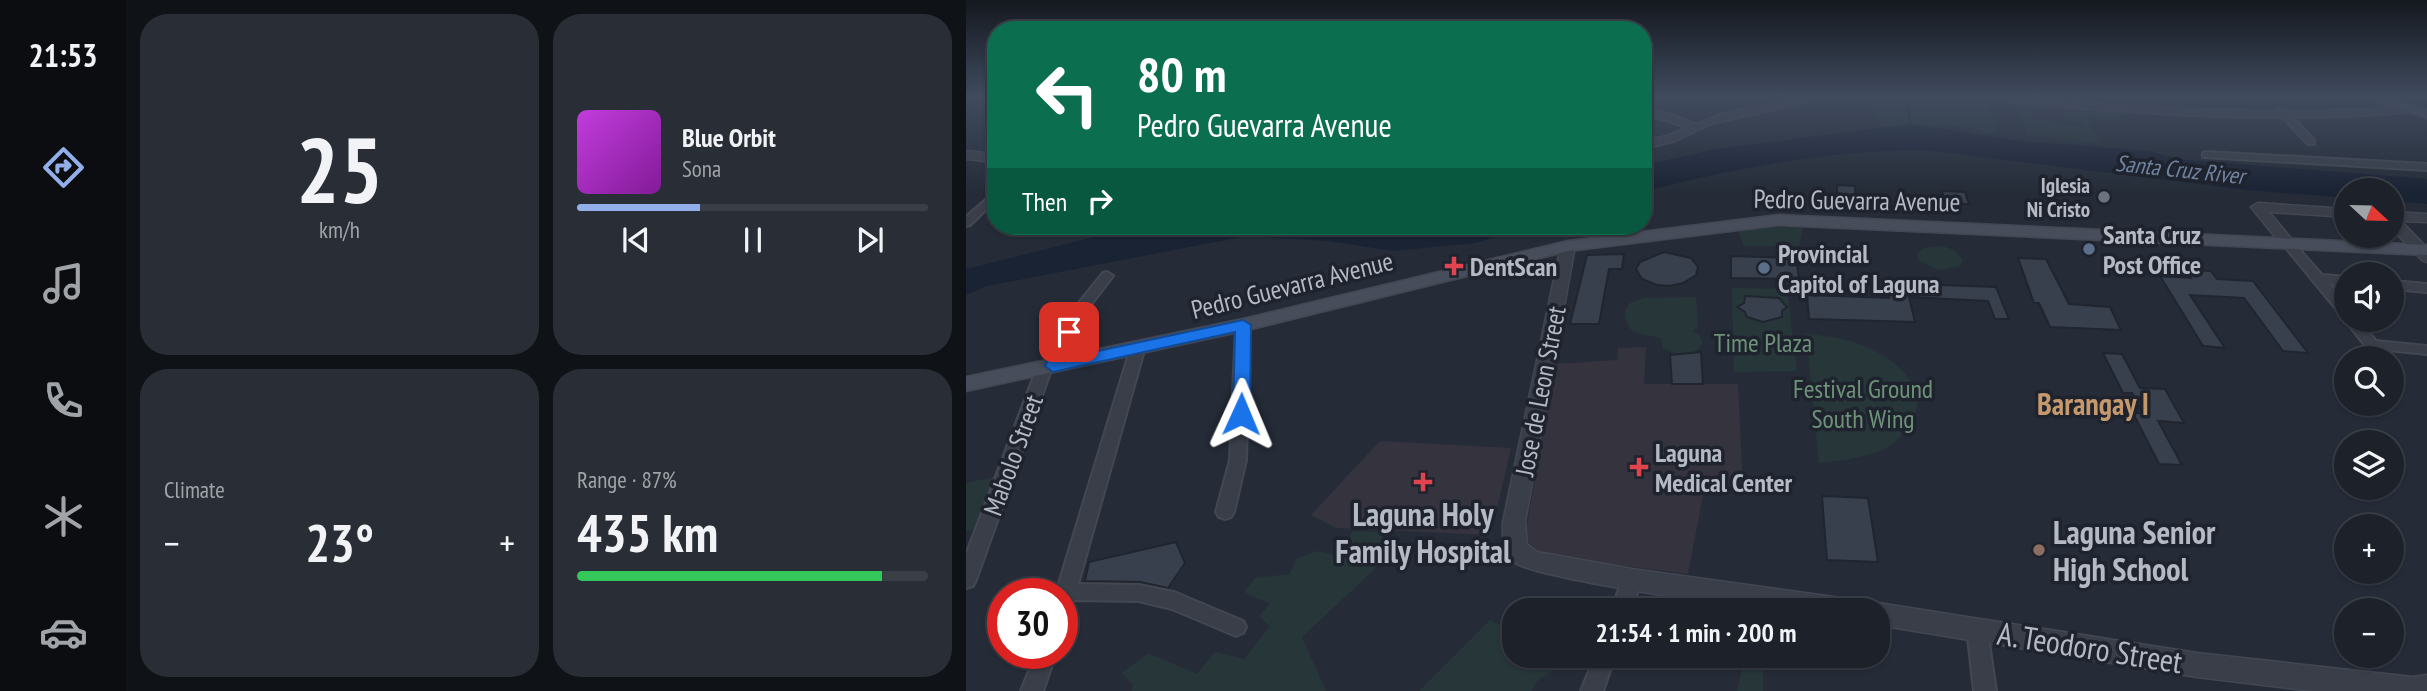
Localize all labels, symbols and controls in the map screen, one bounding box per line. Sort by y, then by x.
text: 21:53 [28,34,98,76]
text: 80 m [1137,42,1226,106]
icon: left [1022,49,1113,140]
text: Pedro Guevarra Avenue [1137,104,1392,146]
text: 25 [296,110,383,228]
text: Blue Orbit [682,121,776,154]
icon: directions [39,143,88,192]
water label: Santa Cruz River [2114,148,2250,191]
text: Sona [682,154,721,183]
place label: Iglesia Ni Cristo [2027,172,2090,223]
north arrow [2334,178,2404,248]
map controls [2334,178,2404,668]
icon: right [1081,182,1119,220]
street label: Pedro Guevarra Avenue [1753,182,1961,218]
text: Then [1022,185,1067,218]
marker: Iglesia Ni Cristo [2096,189,2112,205]
text: km/h [319,215,360,244]
place label: Santa Cruz Post Office [2103,218,2201,281]
icon: previous [617,221,655,259]
icon: pause [734,221,772,259]
icon: next [851,221,889,259]
place label: Provincial Capitol of Laguna [1778,237,1940,300]
marker: Santa Cruz Post Office [2081,241,2097,257]
street label: Pedro Guevarra Avenue [1188,244,1396,326]
place label: DentScan [1470,250,1557,283]
marker: DentScan [1444,256,1464,276]
icon: music [39,259,88,308]
marker: Provincial Capitol of Laguna [1756,260,1772,276]
button: sound [2334,262,2404,332]
pin [1039,302,1099,362]
street label: Jose de Leon Street [1507,303,1573,480]
icon: arrive [1050,313,1088,351]
park label: Time Plaza [1714,326,1812,359]
button: search [2334,346,2404,416]
park label: Festival Ground South Wing [1793,372,1933,435]
icon: phone [39,376,88,425]
position arrow [1204,377,1278,451]
district label: Barangay I [2037,384,2149,423]
street label: Mabolo Street [976,390,1050,520]
button: layers [2334,430,2404,500]
place label: Laguna Medical Center [1655,436,1793,499]
marker: Laguna Medical Center [1629,457,1649,477]
text: Range · 87% [577,465,677,494]
marker: Laguna Holy Family Hospital [1413,472,1433,492]
text: Climate [164,475,225,504]
icon: climate [39,492,88,541]
place label: Laguna Holy Family Hospital [1335,493,1511,572]
text: 435 km [577,499,718,566]
text: 23° [305,509,374,576]
place label: Laguna Senior High School [2053,511,2216,590]
button: + [2334,514,2404,584]
text: − [164,518,180,567]
text: + [499,518,515,567]
marker: Laguna Senior High School [2031,542,2047,558]
speed limit sign: 30 [987,578,1078,669]
button: − [2334,598,2404,668]
icon: car [39,608,88,657]
street label: A. Teodoro Street [1995,612,2186,682]
text: 21:54 · 1 min · 200 m [1596,616,1796,649]

